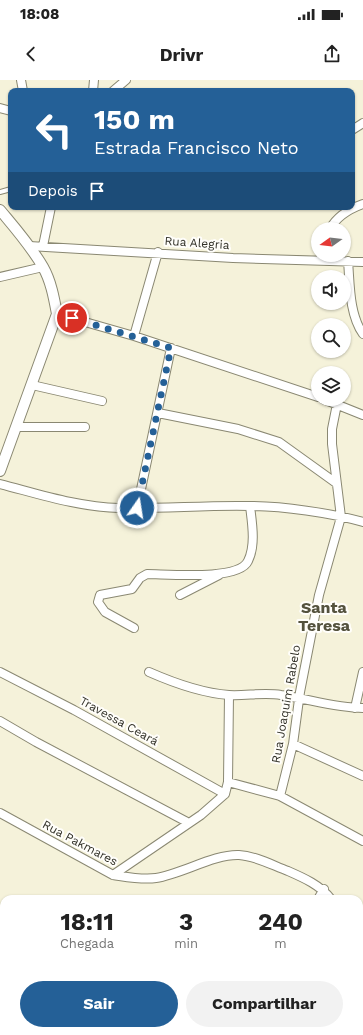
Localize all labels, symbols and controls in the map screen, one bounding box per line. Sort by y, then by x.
text: 18:08 [20,5,59,23]
icon: back [20,43,42,65]
icon: share [321,43,343,65]
text: Drivr [160,44,203,65]
text: 150 m [94,103,175,136]
icon: left [28,104,80,156]
text: Estrada Francisco Neto [94,137,299,158]
icon: arrive [86,180,108,202]
text: Depois [28,182,78,200]
north arrow [311,222,351,262]
map controls [311,222,351,406]
street label: Rua Alegria [164,234,230,252]
button: sound [311,270,351,310]
pin [55,301,89,335]
icon: arrive [61,307,83,329]
button: search [311,318,351,358]
button: layers [311,366,351,406]
position arrow [116,487,158,529]
district label: Santa Teresa [298,598,351,635]
street label: Rua Joaquim Rabelo [269,644,303,764]
street label: Travessa Ceará [77,694,161,748]
street label: Rua Pakmares [40,817,120,869]
text: 18:11 [60,908,114,936]
text: 3 [179,908,193,936]
text: 240 [258,908,303,936]
text: Chegada [60,936,114,951]
text: min [174,936,198,951]
text: m [274,936,287,951]
button: Sair [20,981,178,1027]
button: Compartilhar [186,981,343,1027]

